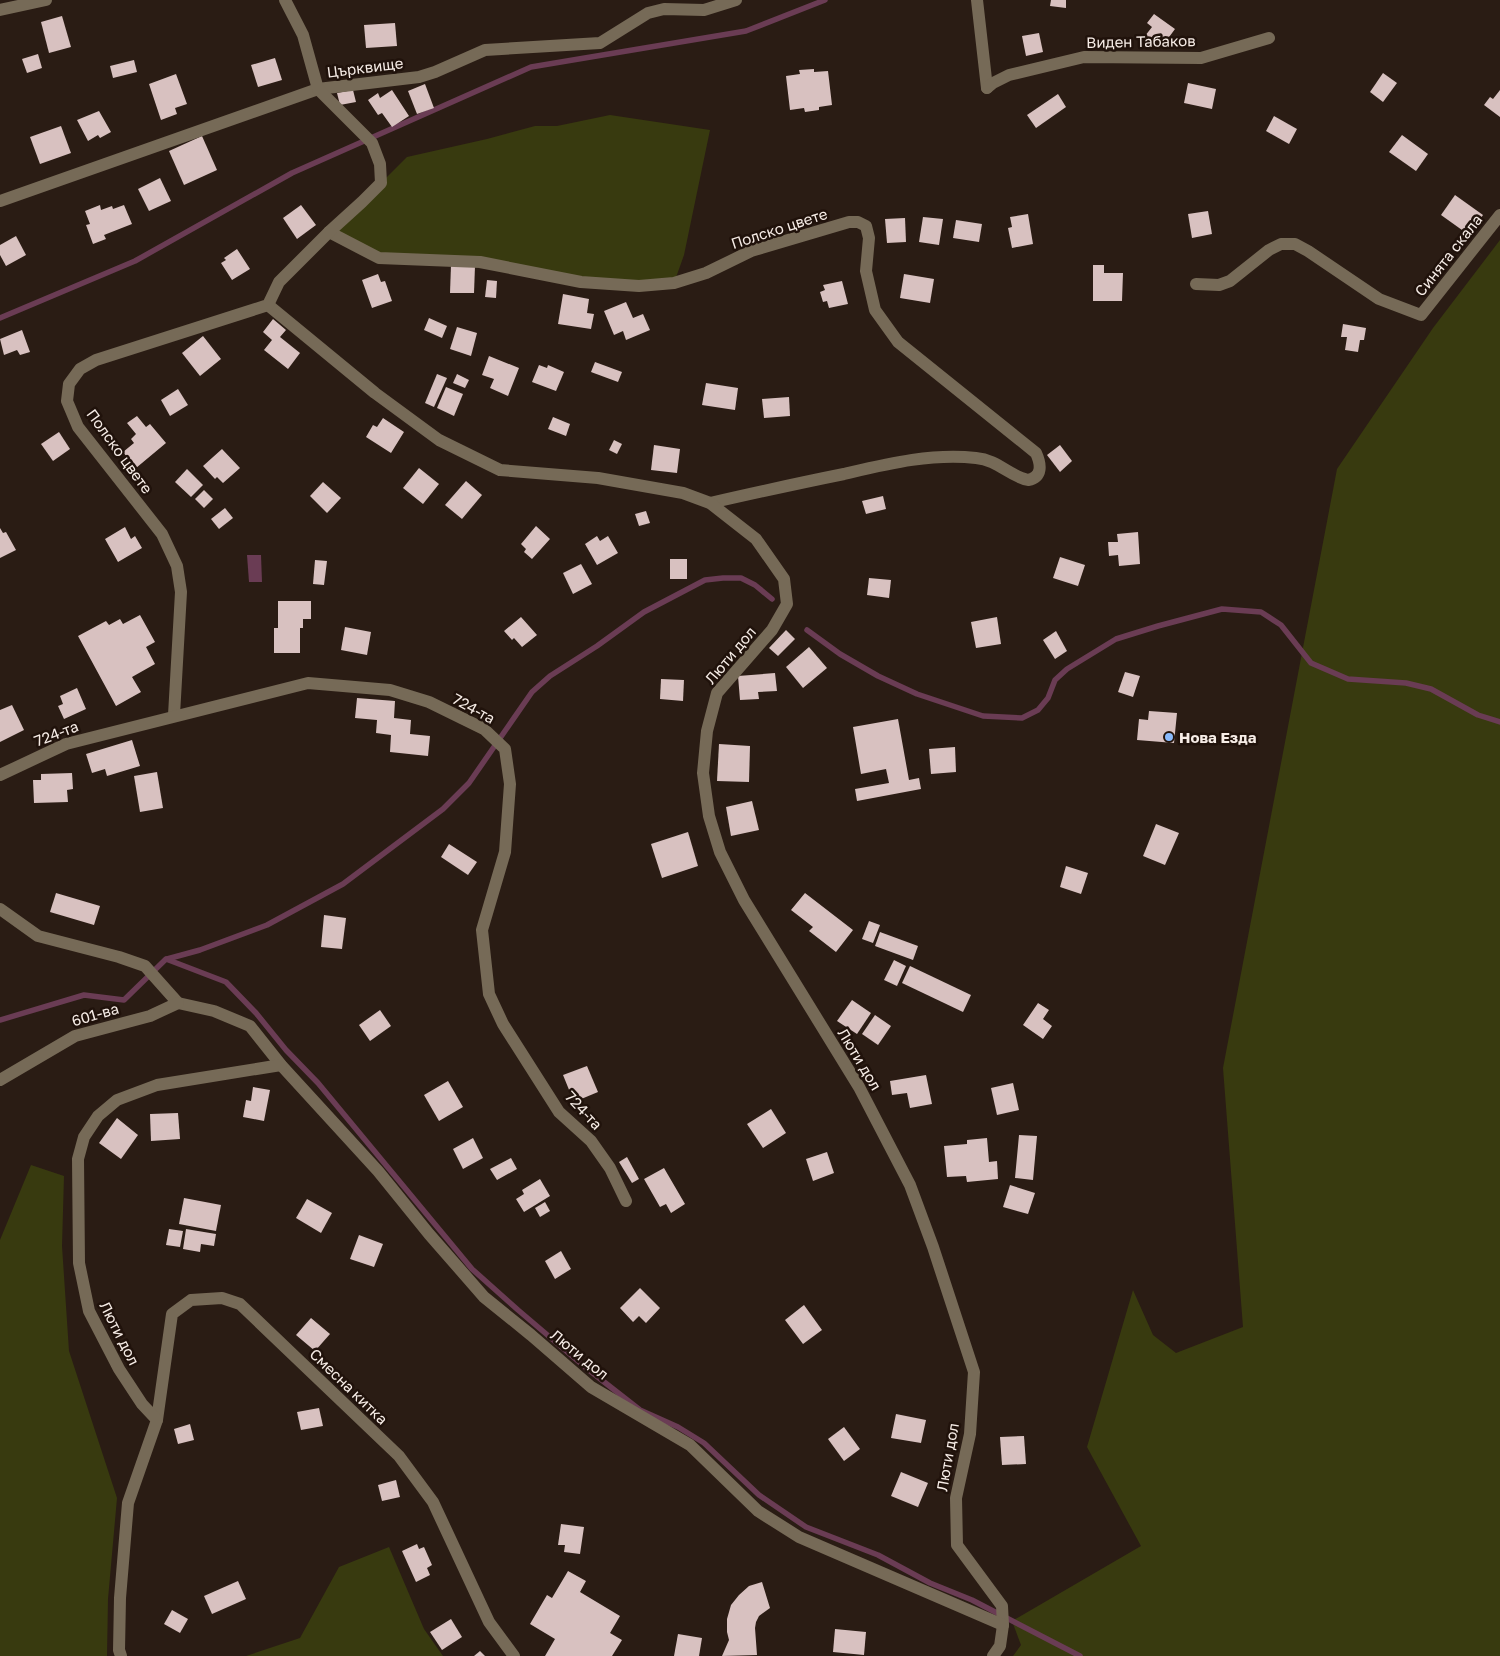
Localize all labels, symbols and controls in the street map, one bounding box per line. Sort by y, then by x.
street label: Виден Табаков [1086,31,1196,51]
street label: Църквище [326,53,405,81]
street label: Полско цвете [728,204,830,252]
street label: Синята скала [1411,211,1485,299]
street label: Полско цвете [83,405,157,497]
street label: Люти дол [701,623,759,687]
street label: 724-та [450,689,498,727]
street label: 724-та [31,716,81,750]
place label: Нова Езда [1179,728,1257,746]
marker: Нова Езда [1163,731,1175,743]
street label: 601-ва [69,999,121,1029]
street label: Люти дол [834,1025,886,1093]
street label: 724-та [562,1087,606,1133]
street label: Люти дол [96,1298,144,1368]
street label: Люти дол [547,1325,613,1383]
street label: Смесна китка [306,1344,392,1428]
street label: Люти дол [932,1421,962,1493]

